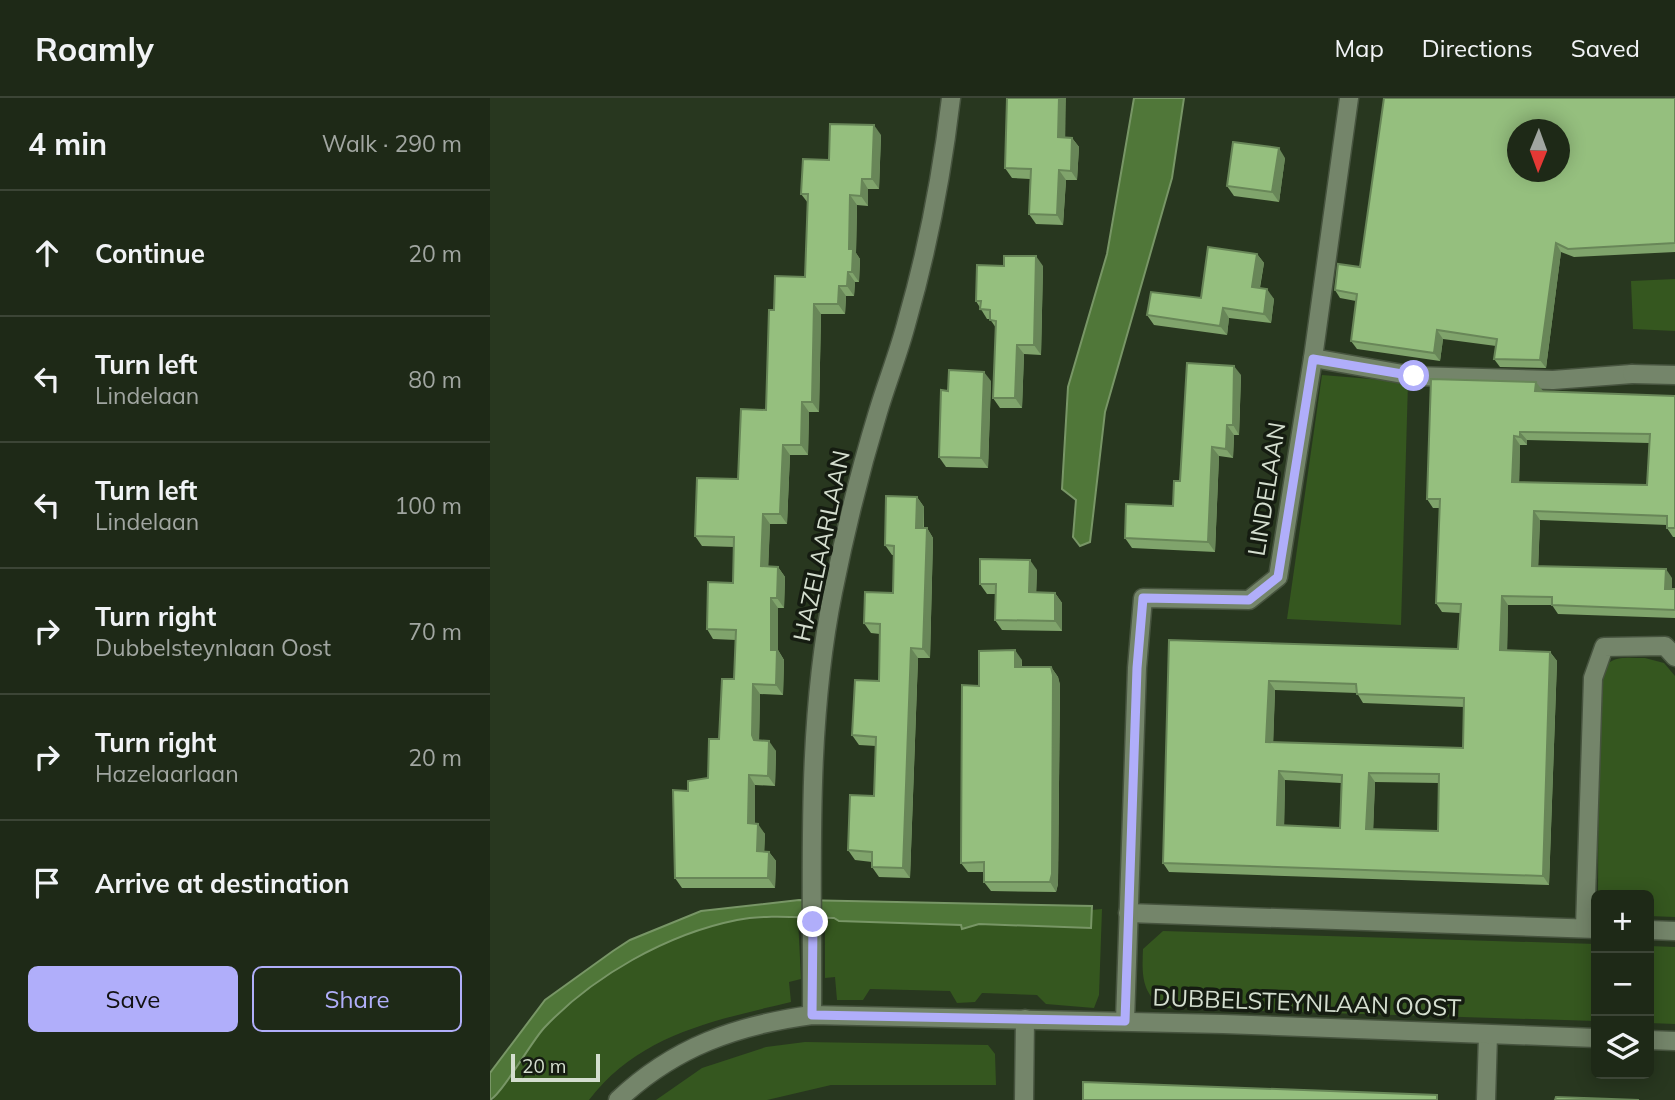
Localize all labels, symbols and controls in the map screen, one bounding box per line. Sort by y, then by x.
text: Roamly [35,28,154,69]
text: Map [1334,33,1384,63]
text: Directions [1422,33,1533,63]
text: Saved [1571,33,1640,63]
north arrow [1507,119,1570,182]
text: 4 min [28,125,107,163]
text: Walk · 290 m [322,129,462,158]
icon: ahead [28,234,66,272]
text: Continue [95,237,205,270]
text: 20 m [408,239,462,268]
text: Turn left [95,348,197,381]
icon: left [28,360,66,398]
route start [1398,360,1429,391]
text: 80 m [408,365,462,394]
text: Lindelaan [95,381,199,410]
street label: LINDELAAN [1241,420,1291,558]
street label: HAZELAARLAAN [786,448,856,644]
text: Turn left [95,474,197,507]
icon: left [28,486,66,524]
text: 100 m [394,491,462,520]
text: Lindelaan [95,507,199,536]
text: Turn right [95,600,216,633]
icon: right [28,612,66,650]
text: 70 m [408,617,462,646]
text: Dubbelsteynlaan Oost [95,633,331,662]
text: Turn right [95,726,216,759]
icon: right [28,738,66,776]
text: 20 m [408,743,462,772]
text: Hazelaarlaan [95,759,239,788]
icon: arrive [28,864,66,902]
text: Arrive at destination [95,867,350,900]
map controls [1591,890,1654,1079]
button: + [1591,890,1654,953]
route end [797,906,828,937]
button: − [1591,953,1654,1016]
button: Save [28,966,238,1032]
button: Share [252,966,462,1032]
street label: DUBBELSTEYNLAAN OOST [1152,982,1462,1022]
button: layers [1591,1016,1654,1079]
scale bar [511,1051,600,1083]
text: 20 m [522,1054,566,1078]

